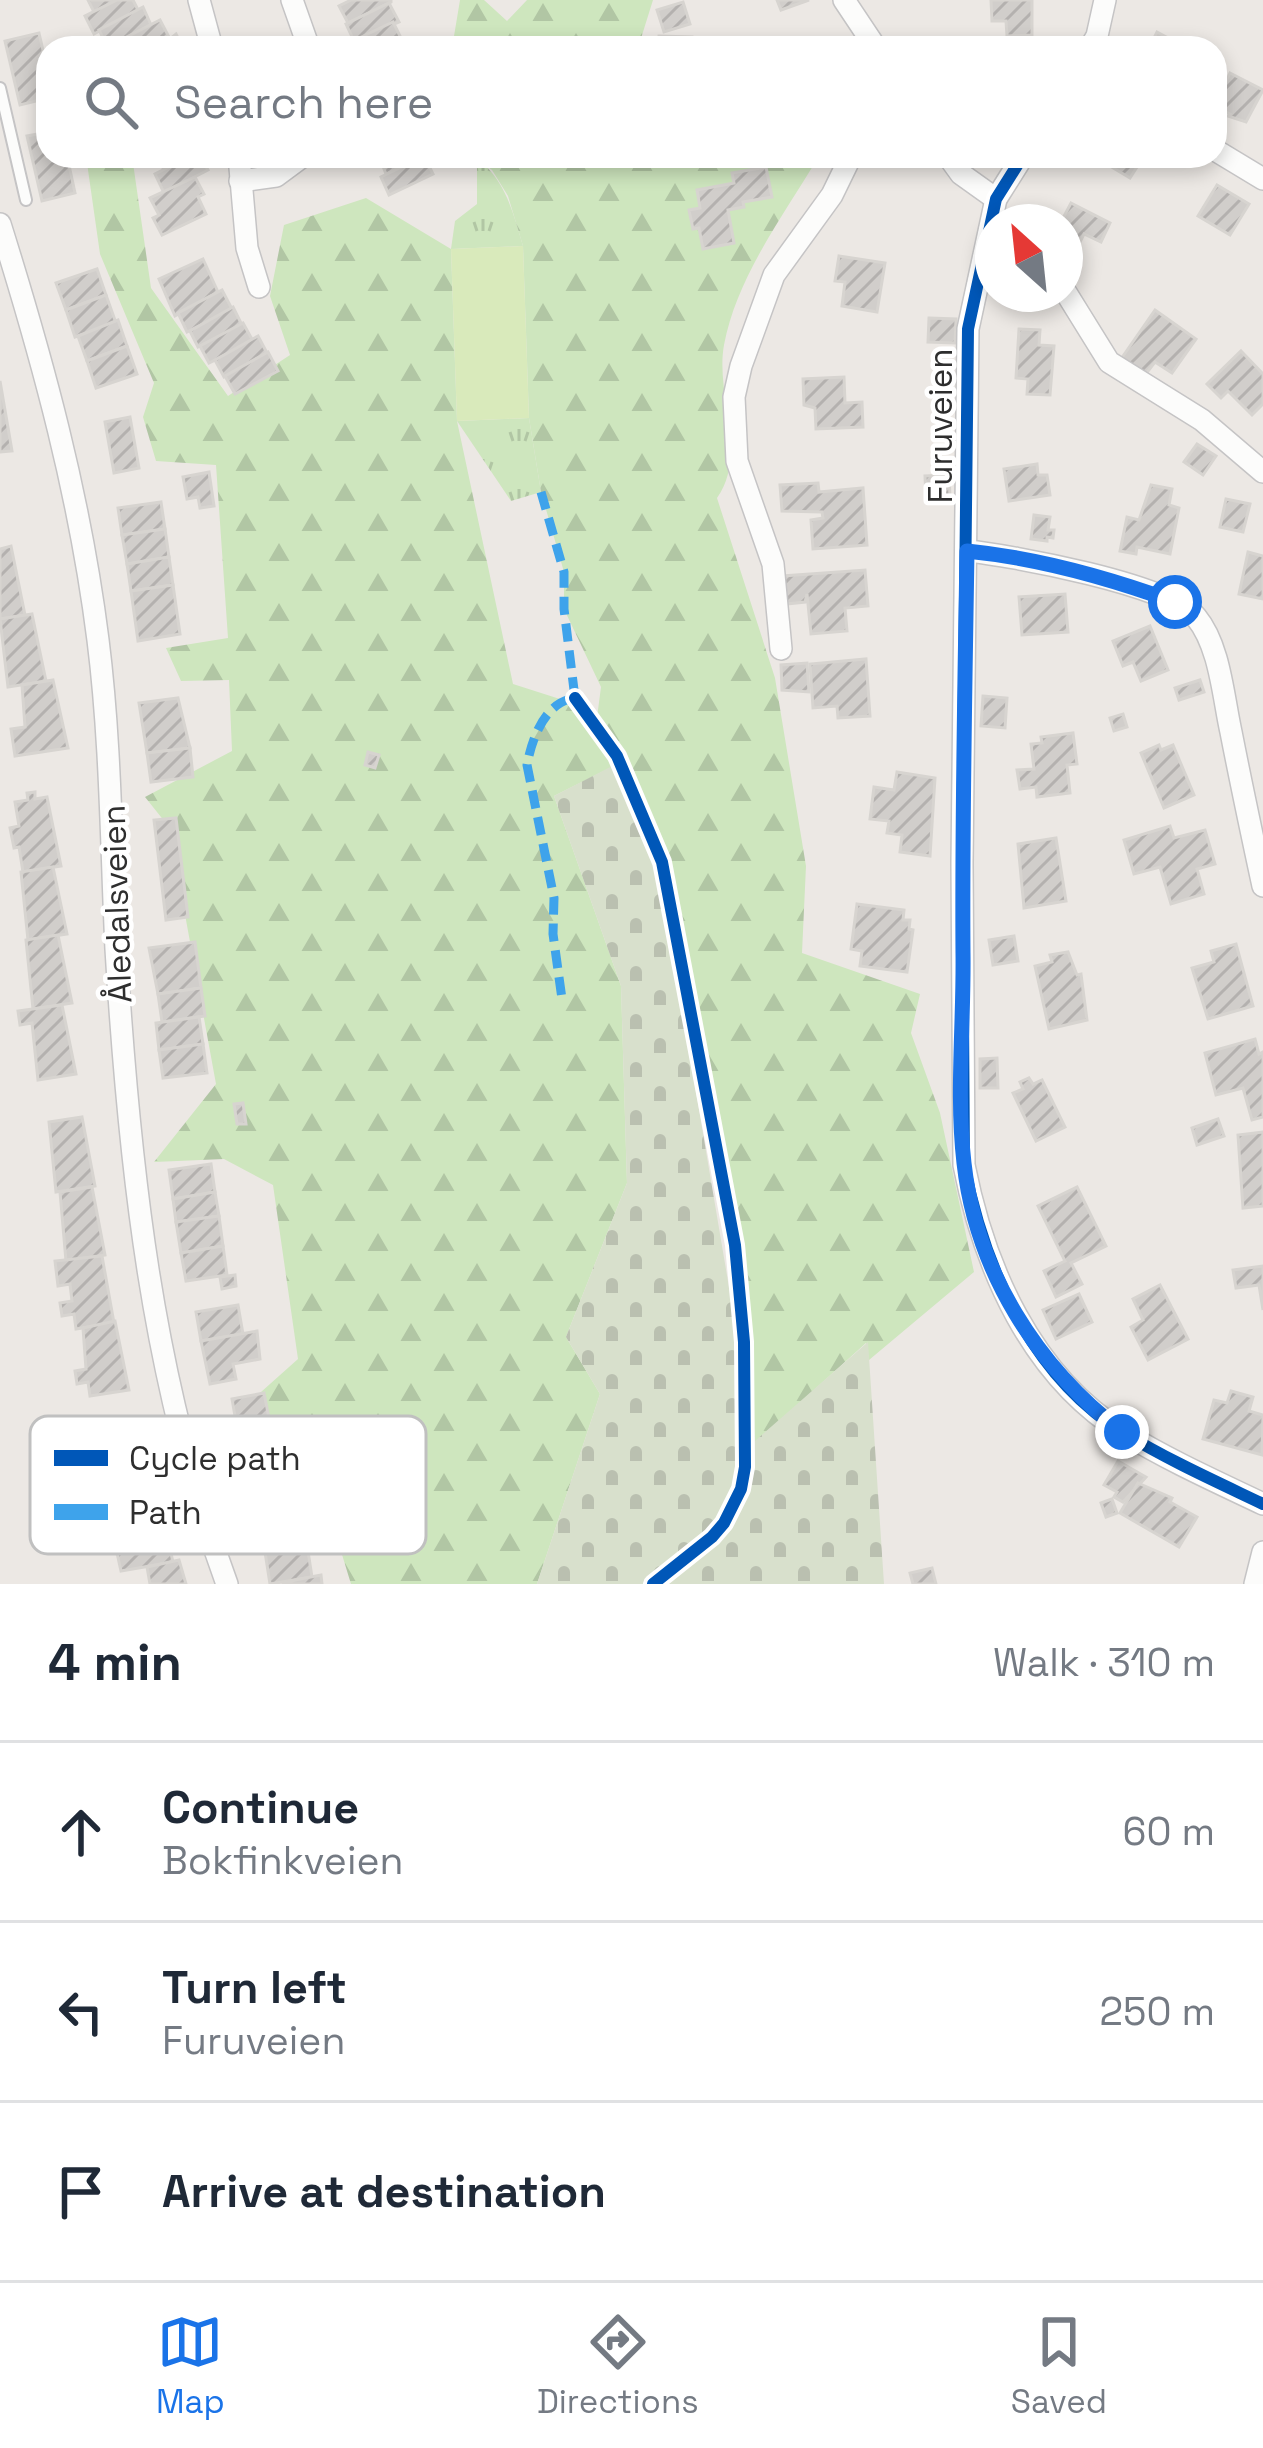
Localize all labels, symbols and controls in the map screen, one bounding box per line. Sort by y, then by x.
search box [36,36,1227,168]
icon: search [78,69,144,135]
text: Search here [174,74,433,131]
north arrow [975,204,1083,312]
street label: Furuveien [920,348,962,504]
route start [1148,575,1202,629]
street label: Åledalsveien [93,804,141,1004]
route end [1095,1405,1149,1459]
legend [30,1416,426,1554]
text: Cycle path [129,1438,301,1480]
text: Path [129,1492,202,1534]
text: 4 min [48,1630,182,1695]
text: Walk · 310 m [993,1638,1215,1687]
text: Continue [162,1779,359,1836]
icon: ahead [48,1799,114,1865]
text: 60 m [1123,1807,1215,1856]
text: Bokfinkveien [162,1836,403,1885]
text: Turn left [162,1959,347,2016]
icon: left [48,1979,114,2045]
text: 250 m [1100,1987,1215,2036]
text: Furuveien [162,2016,345,2065]
icon: arrive [48,2159,114,2225]
text: Arrive at destination [162,2163,606,2220]
tab: Map [156,2309,225,2423]
tab: Directions [537,2309,699,2423]
tab: Saved [1011,2309,1107,2423]

